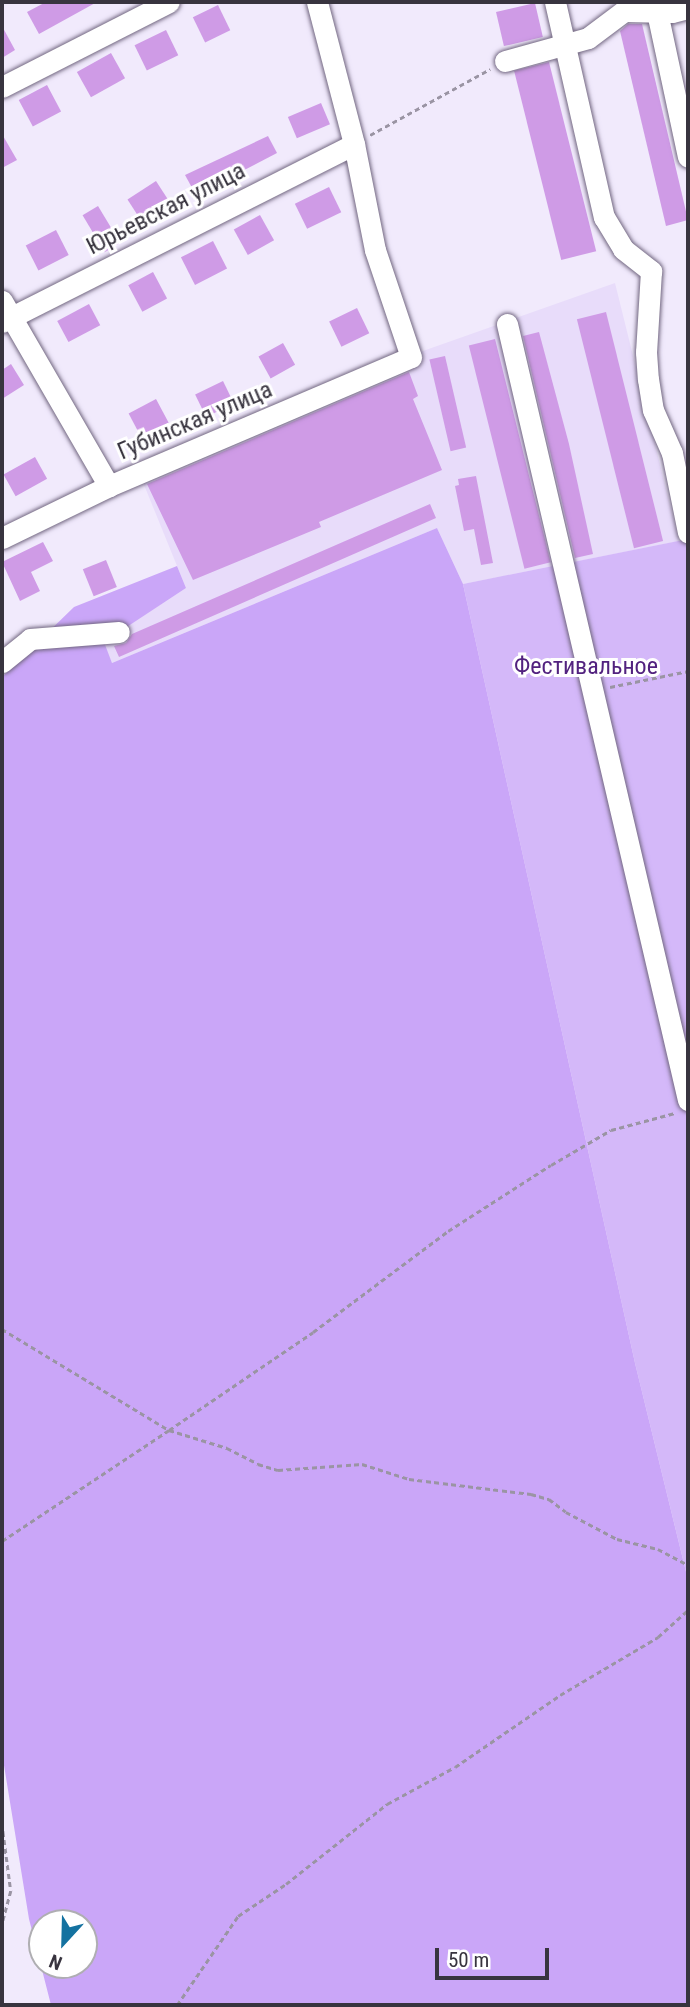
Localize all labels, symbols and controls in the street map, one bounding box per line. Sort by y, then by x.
street label: Юрьевская улица [82,157,250,261]
street label: Губинская улица [113,375,277,467]
park label: Фестивальное [514,653,658,681]
north arrow [28,1909,98,1979]
scale bar [438,1934,552,1978]
text: 50 m [448,1948,489,1972]
text: N [46,1949,65,1975]

